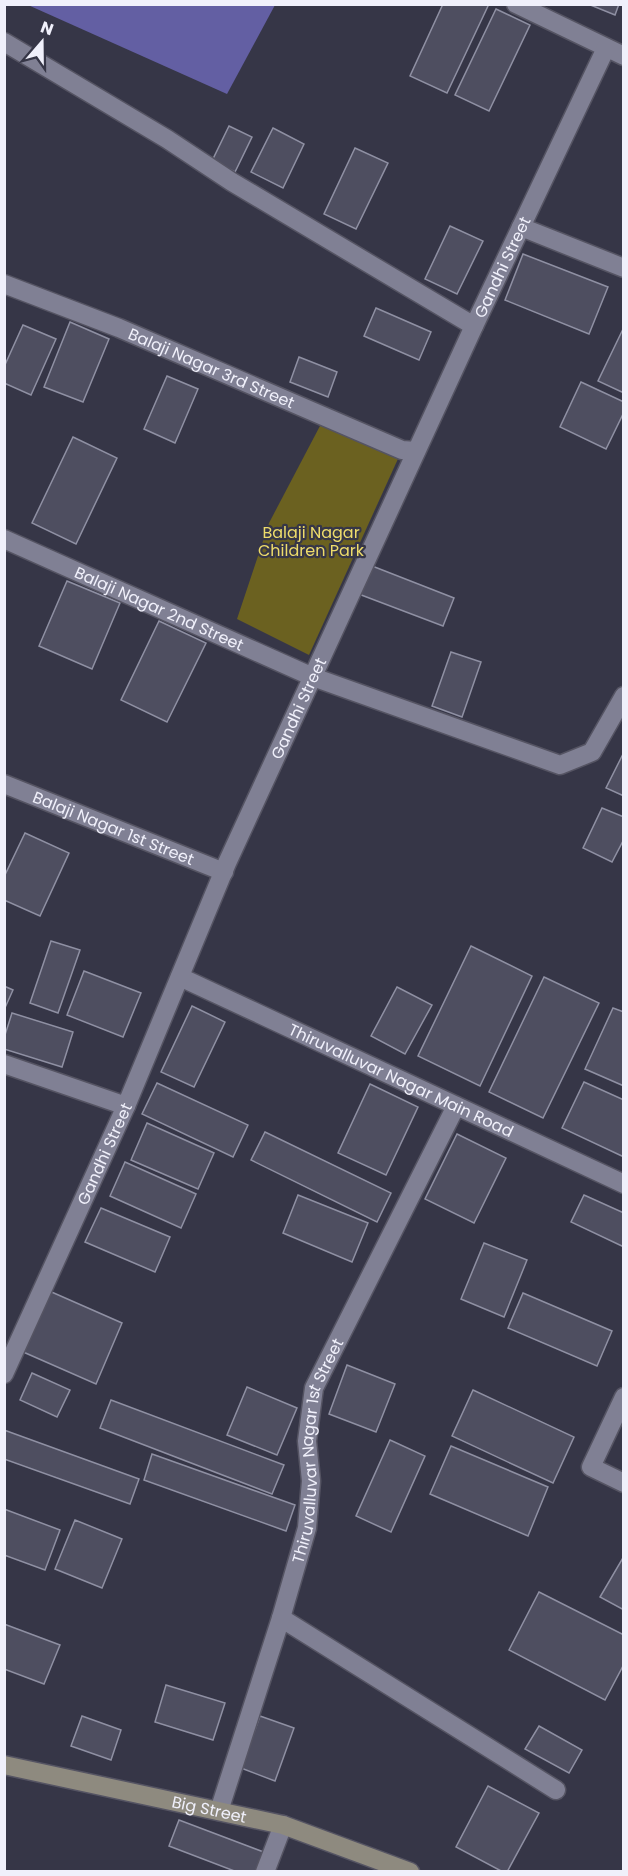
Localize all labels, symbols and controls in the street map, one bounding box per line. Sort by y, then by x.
north arrow [12,12,72,72]
text: N [37,16,57,41]
street label: Gandhi Street [469,213,536,322]
street label: Balaji Nagar 3rd Street [125,322,298,414]
park label: Balaji Nagar Children Park [258,521,365,562]
street label: Balaji Nagar 2nd Street [71,561,247,657]
street label: Gandhi Street [265,654,332,763]
street label: Balaji Nagar 1st Street [29,786,198,871]
street label: Thiruvalluvar Nagar Main Road [285,1018,517,1143]
street label: Gandhi Street [72,1099,138,1209]
street label: Thiruvalluvar Nagar 1st Street [286,1334,349,1566]
street label: Big Street [170,1790,249,1829]

